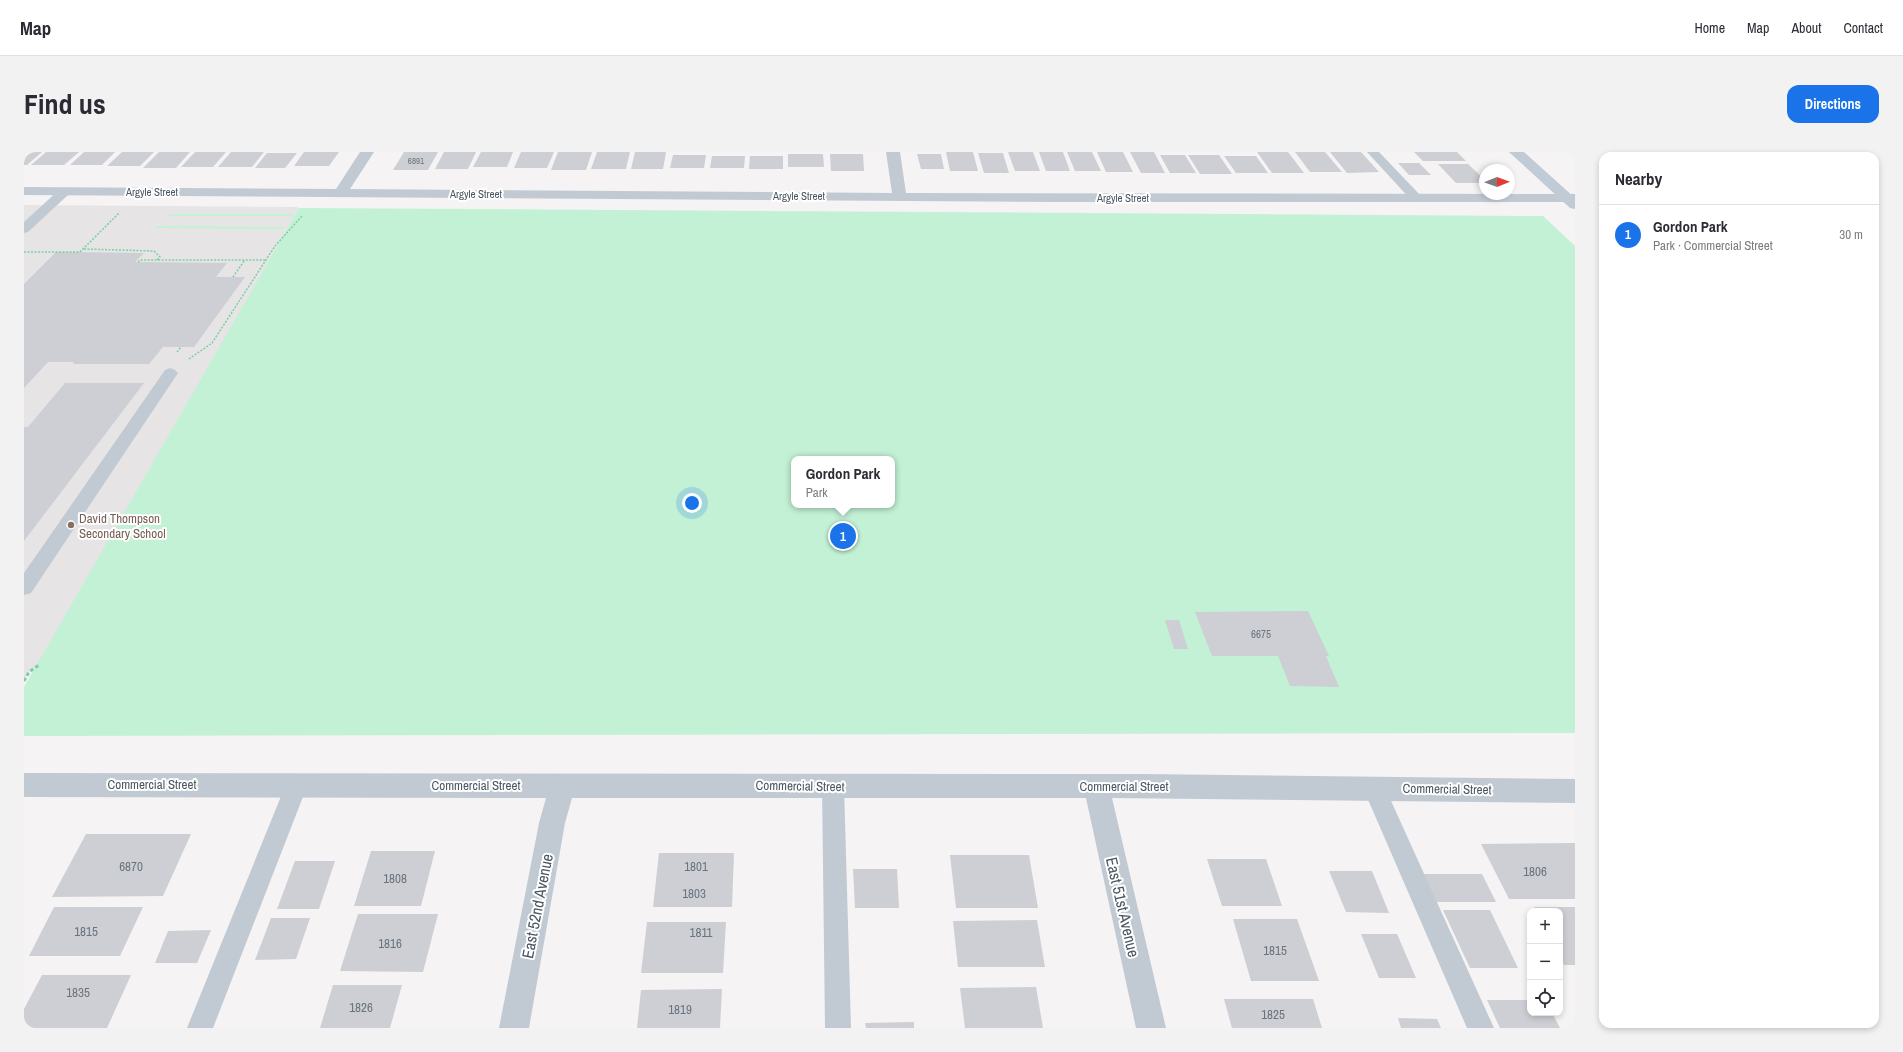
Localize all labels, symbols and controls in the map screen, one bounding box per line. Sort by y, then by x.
text: Map [20,15,51,41]
text: Home [1694,19,1725,37]
text: Map [1747,19,1769,37]
text: About [1791,19,1821,37]
text: Contact [1843,19,1883,37]
text: Find us [24,85,106,123]
button: Directions [1787,85,1879,123]
house number: 6891 [408,155,424,167]
north arrow [1479,164,1515,200]
text: Nearby [1615,167,1662,190]
street label: Argyle Street [125,185,179,199]
street label: Argyle Street [449,187,503,201]
street label: Argyle Street [772,189,826,203]
street label: Argyle Street [1096,191,1150,205]
text: Gordon Park [1653,216,1728,237]
text: 1 [1625,226,1631,243]
text: 30 m [1839,226,1863,243]
text: Park · Commercial Street [1653,237,1773,254]
popup [791,456,895,508]
text: Gordon Park [806,463,880,484]
text: Park [806,484,828,501]
your location [682,493,702,513]
place label: David Thompson Secondary School [79,510,166,542]
marker: David Thompson Secondary School [66,520,76,530]
pin: 1 [830,521,856,551]
house number: 6675 [1251,627,1271,641]
street label: Commercial Street [108,776,196,793]
street label: Commercial Street [432,777,520,794]
street label: Commercial Street [755,777,845,795]
street label: Commercial Street [1080,778,1168,795]
street label: Commercial Street [1402,780,1492,798]
street label: East 52nd Avenue [516,852,558,960]
street label: East 51st Avenue [1101,855,1145,959]
house number: 6870 [119,858,143,875]
house number: 1801 [684,858,708,875]
house number: 1806 [1523,863,1547,880]
house number: 1808 [383,870,407,887]
house number: 1803 [682,885,706,902]
map controls [1527,908,1563,1016]
button: + [1527,908,1563,944]
house number: 1815 [74,923,98,940]
house number: 1811 [690,924,713,941]
house number: 1816 [378,935,402,952]
house number: 1815 [1263,942,1287,959]
button: − [1527,944,1563,980]
button: locate [1527,980,1563,1016]
house number: 1835 [66,984,90,1001]
house number: 1826 [349,999,373,1016]
house number: 1819 [668,1001,692,1018]
house number: 1825 [1261,1006,1285,1023]

